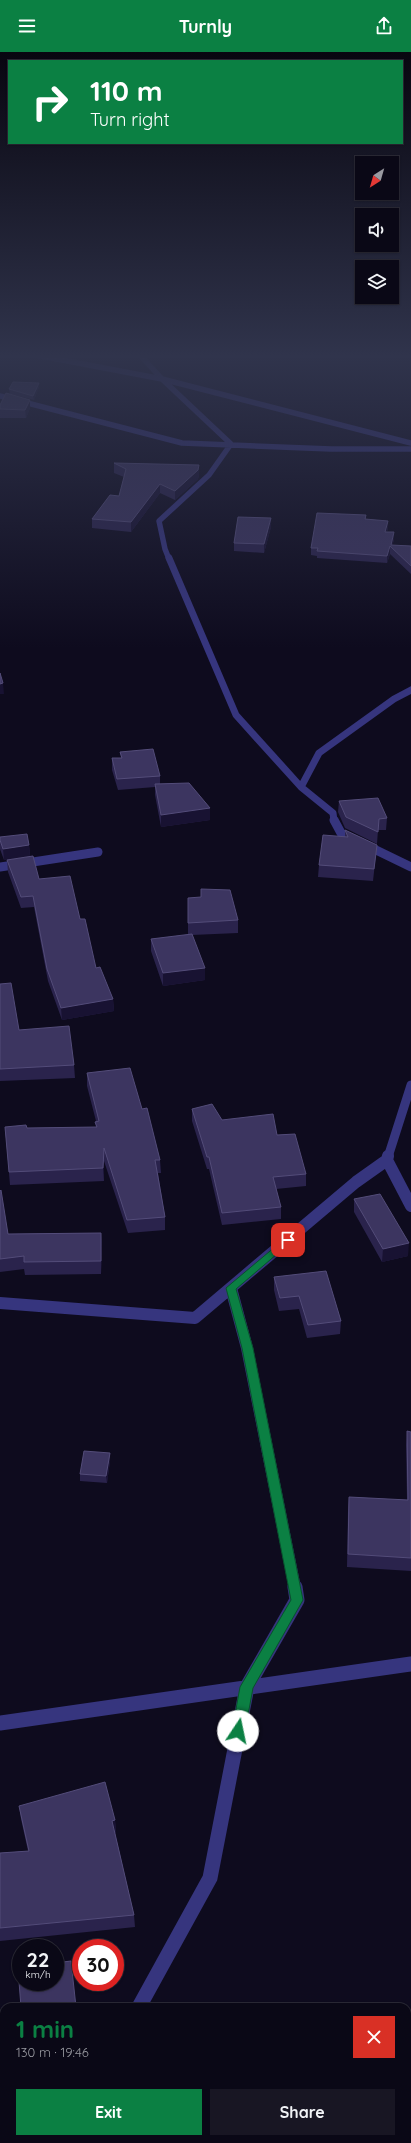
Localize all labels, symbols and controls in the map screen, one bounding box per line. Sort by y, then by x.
icon: menu [16,15,38,37]
text: Turnly [179,15,232,38]
icon: share [373,15,395,37]
text: 110 m [90,73,163,108]
icon: right [24,76,76,128]
text: Turn right [90,108,170,131]
north arrow [355,156,399,200]
map controls [355,156,399,304]
button: sound [355,208,399,252]
button: layers [355,260,399,304]
pin [271,1223,305,1257]
icon: arrive [277,1229,299,1251]
position arrow [217,1710,259,1752]
speed limit sign: 30 [72,1939,124,1991]
text: 22 [27,1947,49,1972]
text: km/h [25,1968,51,1981]
text: 1 min [16,2014,74,2044]
button: close [353,2016,395,2058]
text: 130 m · 19:46 [16,2044,89,2060]
button: Exit [16,2089,202,2135]
button: Share [210,2089,395,2135]

